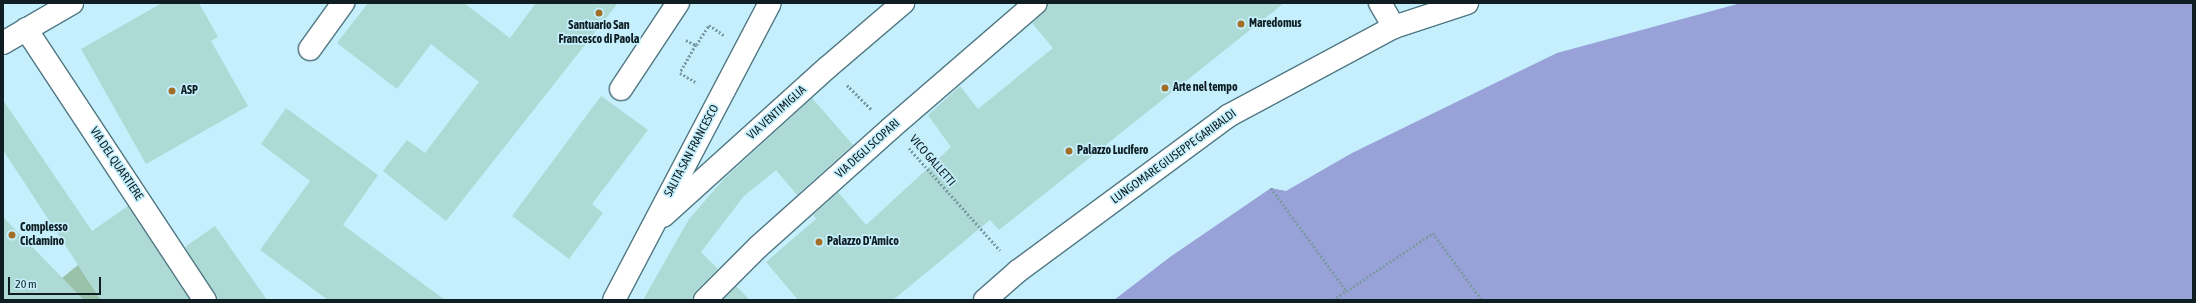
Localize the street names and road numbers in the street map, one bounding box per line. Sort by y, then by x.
street label: VIA VENTIMIGLIA [745,83,809,143]
street label: SALITA SAN FRANCESCO [662,103,722,199]
street label: LUNGOMARE GIUSEPPE GARIBALDI [1109,107,1239,207]
street label: VIA DEGLI SCOPARI [833,116,903,182]
street label: VIA DEL QUARTIERE [86,125,146,203]
street label: VICO GALLETTI [906,133,958,189]

